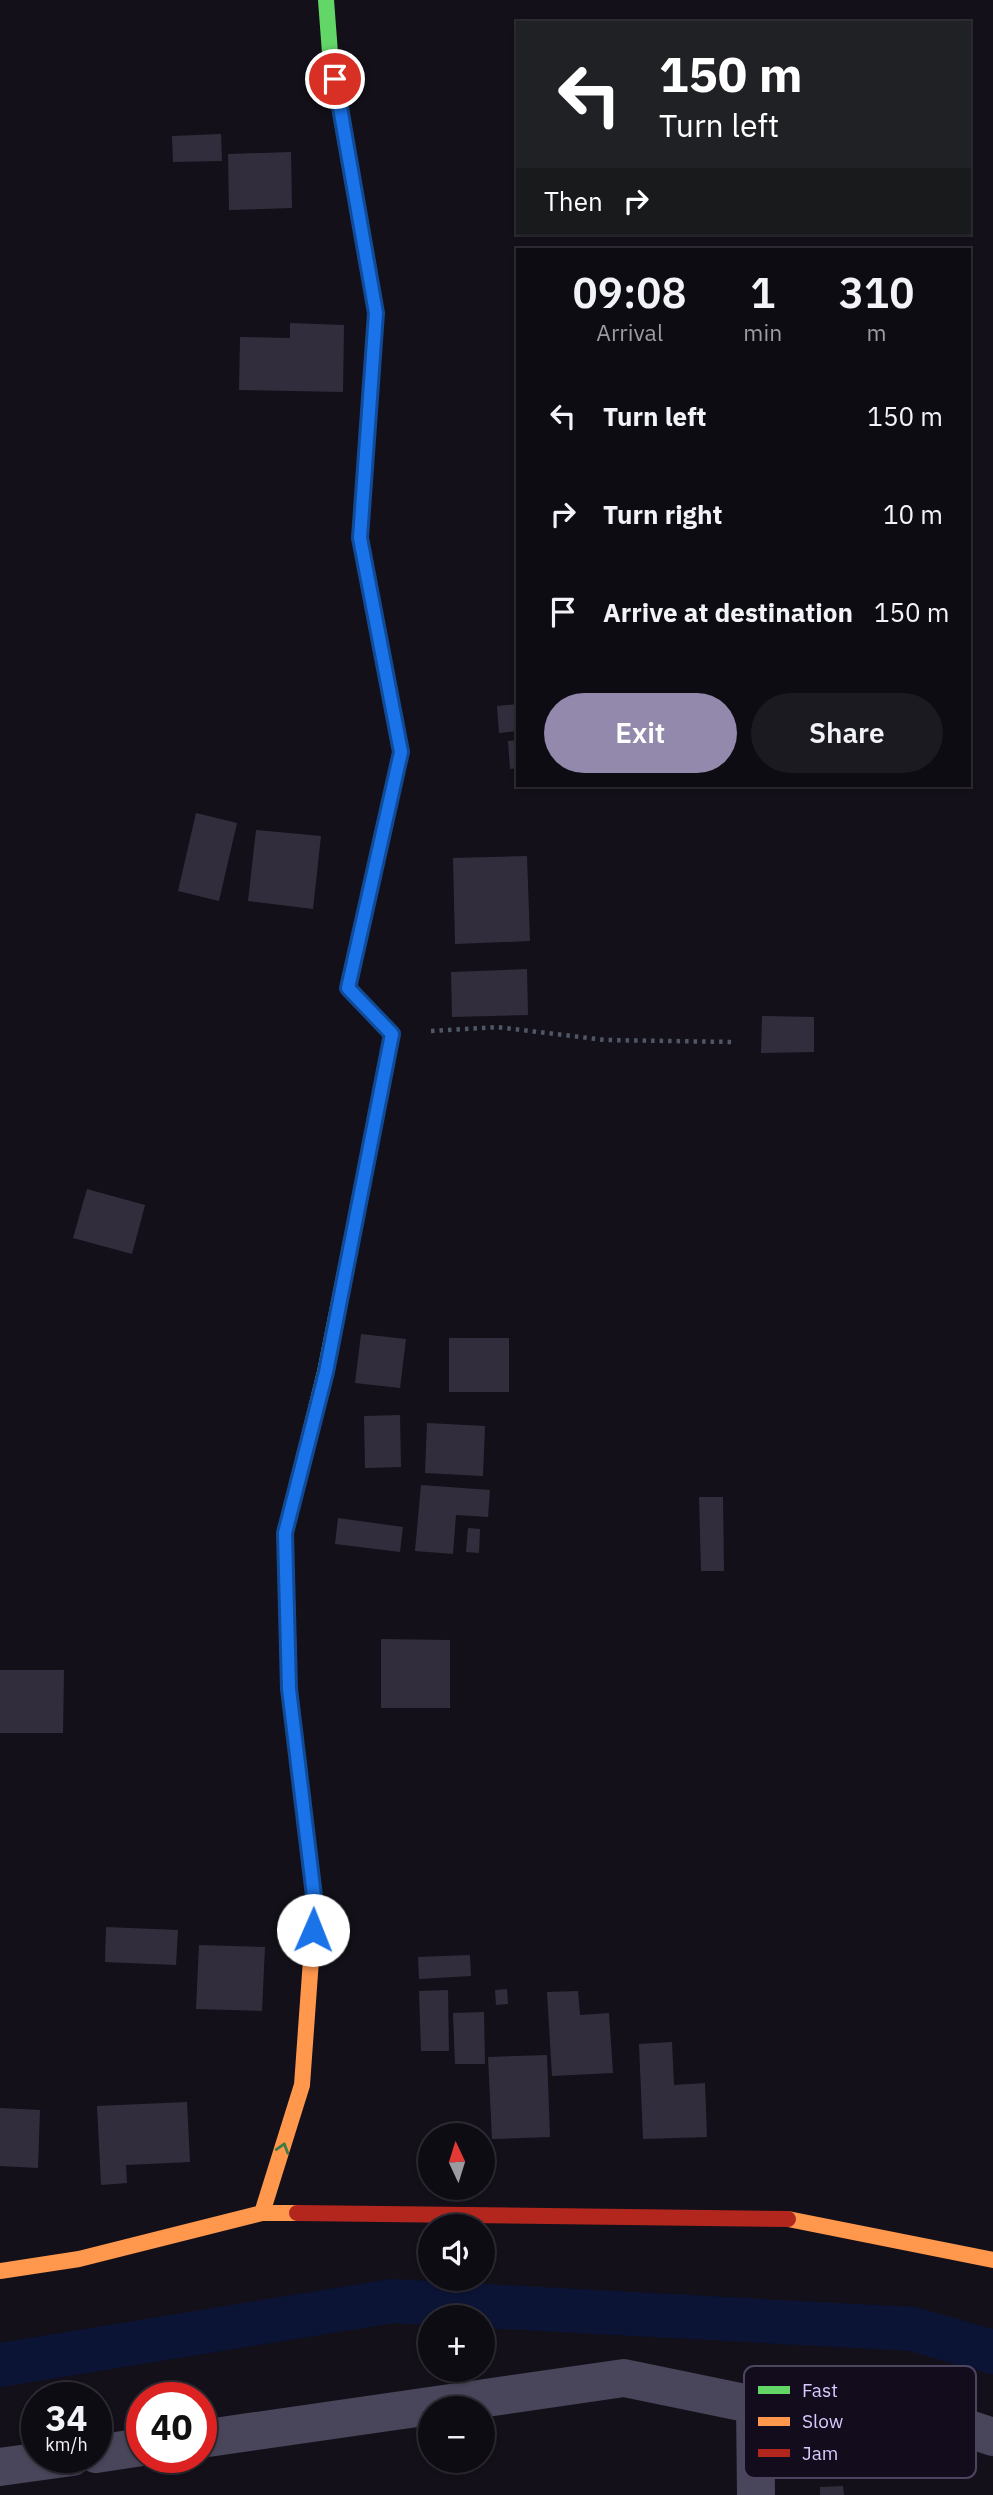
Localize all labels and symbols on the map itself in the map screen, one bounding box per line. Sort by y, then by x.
pin [305,49,365,109]
position arrow [276,1893,350,1967]
north arrow [418,2123,495,2200]
one-way arrow [275,2142,289,2155]
legend [744,2366,976,2478]
text: Fast [802,2378,838,2402]
speed limit sign: 40 [126,2382,217,2473]
text: Slow [802,2409,843,2433]
text: Jam [802,2441,838,2465]

